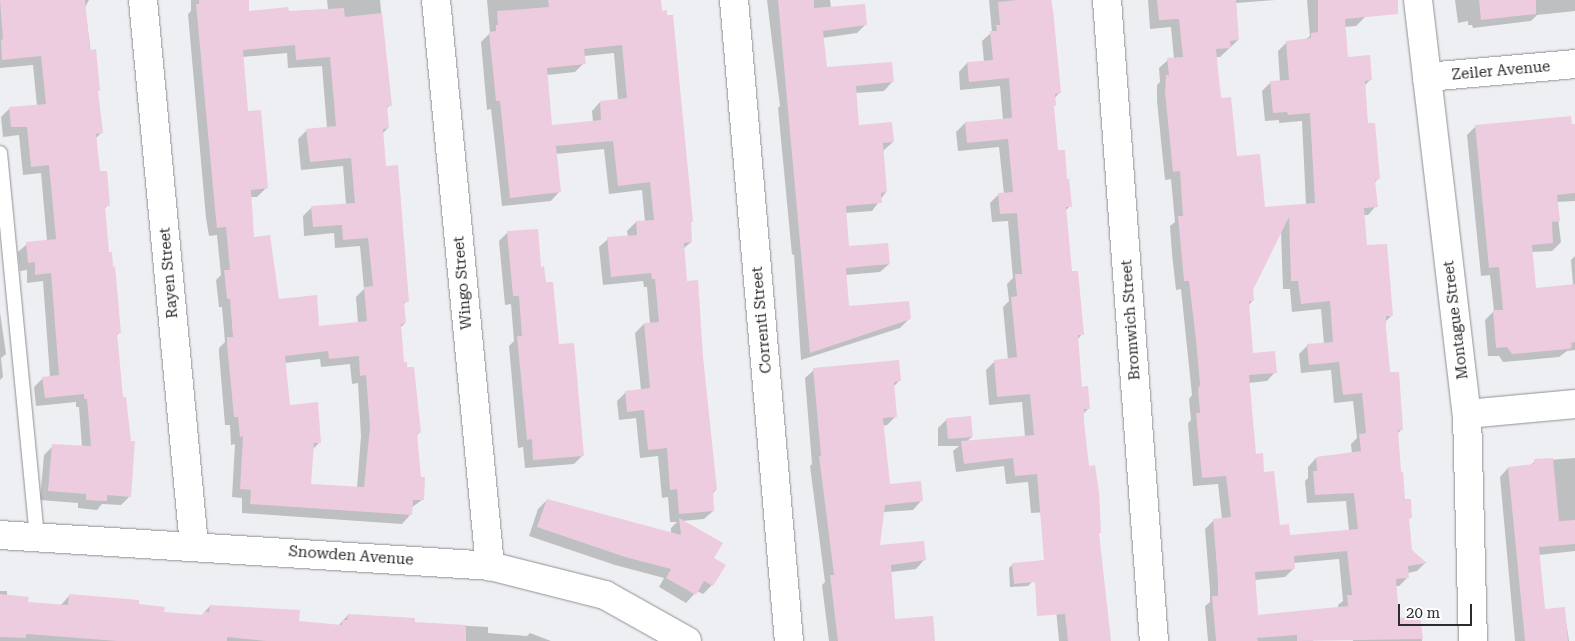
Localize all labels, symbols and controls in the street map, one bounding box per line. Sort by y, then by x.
street label: Zeiler Avenue [1451,58,1551,84]
street label: Rayen Street [156,227,182,319]
street label: Wingo Street [450,235,476,331]
street label: Bromwich Street [1118,259,1144,381]
street label: Montague Street [1440,260,1472,380]
street label: Correnti Street [748,266,776,374]
street label: Snowden Avenue [288,543,414,569]
scale bar [1400,594,1474,626]
text: 20 m [1406,604,1440,622]

